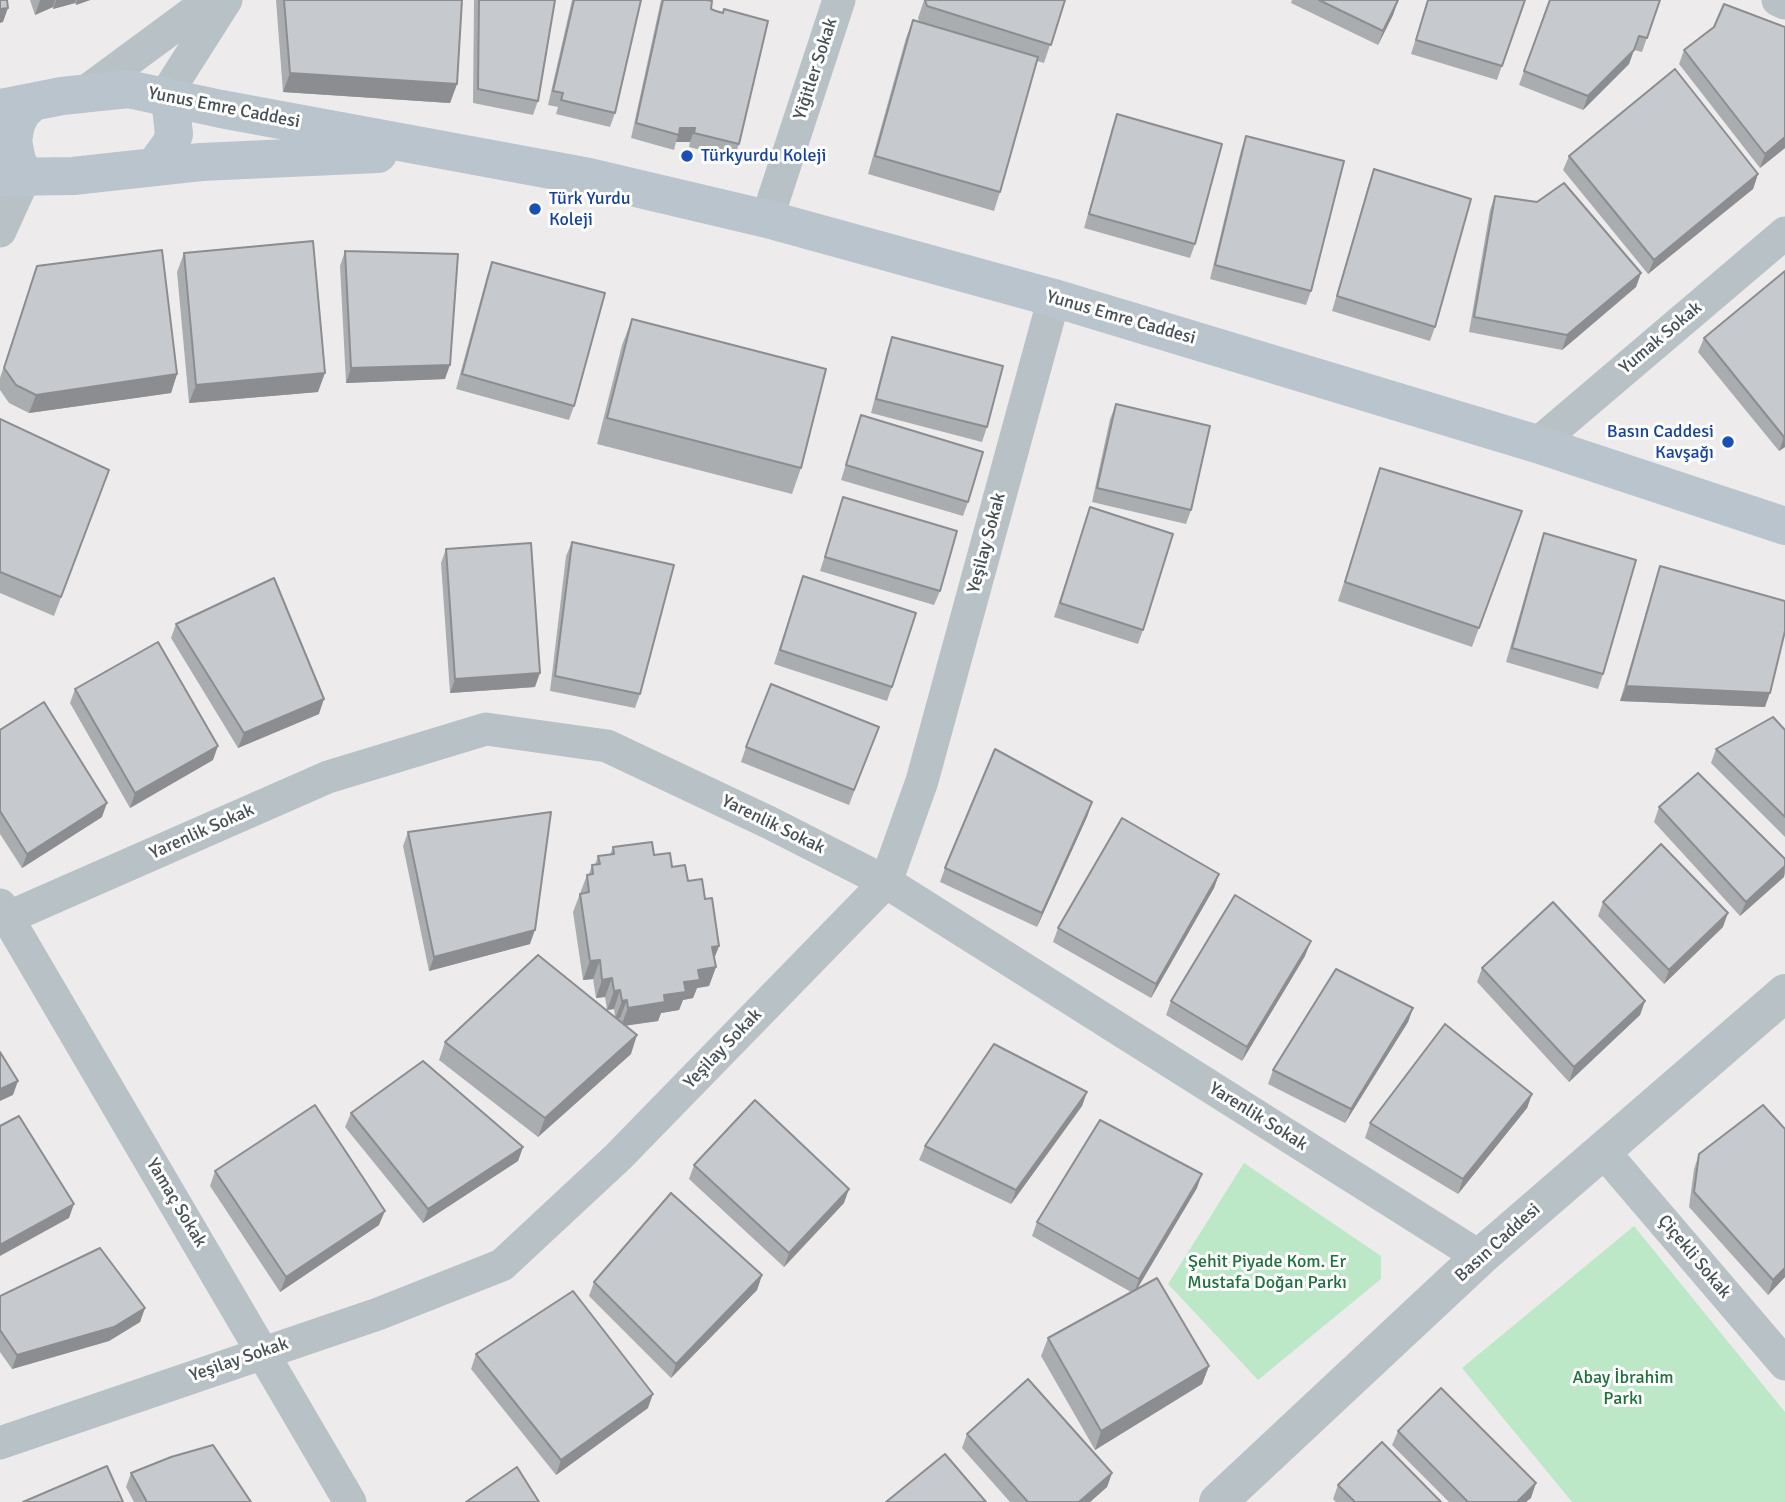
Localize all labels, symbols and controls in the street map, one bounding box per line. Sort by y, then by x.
street label: Yiğitler Sokak [789,15,843,123]
street label: Yunus Emre Caddesi [146,83,302,133]
place label: Türkyurdu Koleji [701,145,826,167]
marker: Türkyurdu Koleji [679,148,695,164]
place label: Türk Yurdu Koleji [549,188,631,230]
marker: Türk Yurdu Koleji [527,201,543,217]
street label: Yunus Emre Caddesi [1044,286,1198,350]
street label: Yumak Sokak [1615,297,1707,379]
place label: Basın Caddesi Kavşağı [1607,421,1714,464]
marker: Basın Caddesi Kavşağı [1720,434,1736,450]
street label: Yeşilay Sokak [963,490,1011,596]
street label: Yarenlik Sokak [718,791,828,859]
street label: Yarenlik Sokak [146,799,258,865]
street label: Yeşilay Sokak [679,1004,767,1094]
street label: Yarenlik Sokak [1205,1078,1311,1156]
street label: Yamaç Sokak [141,1155,211,1251]
street label: Basın Caddesi [1451,1199,1545,1287]
street label: Çiçekli Sokak [1653,1211,1735,1303]
park label: Şehit Piyade Kom. Er Mustafa Doğan Parkı [1187,1251,1347,1294]
street label: Yeşilay Sokak [187,1333,291,1387]
park label: Abay İbrahim Parkı [1572,1367,1674,1410]

